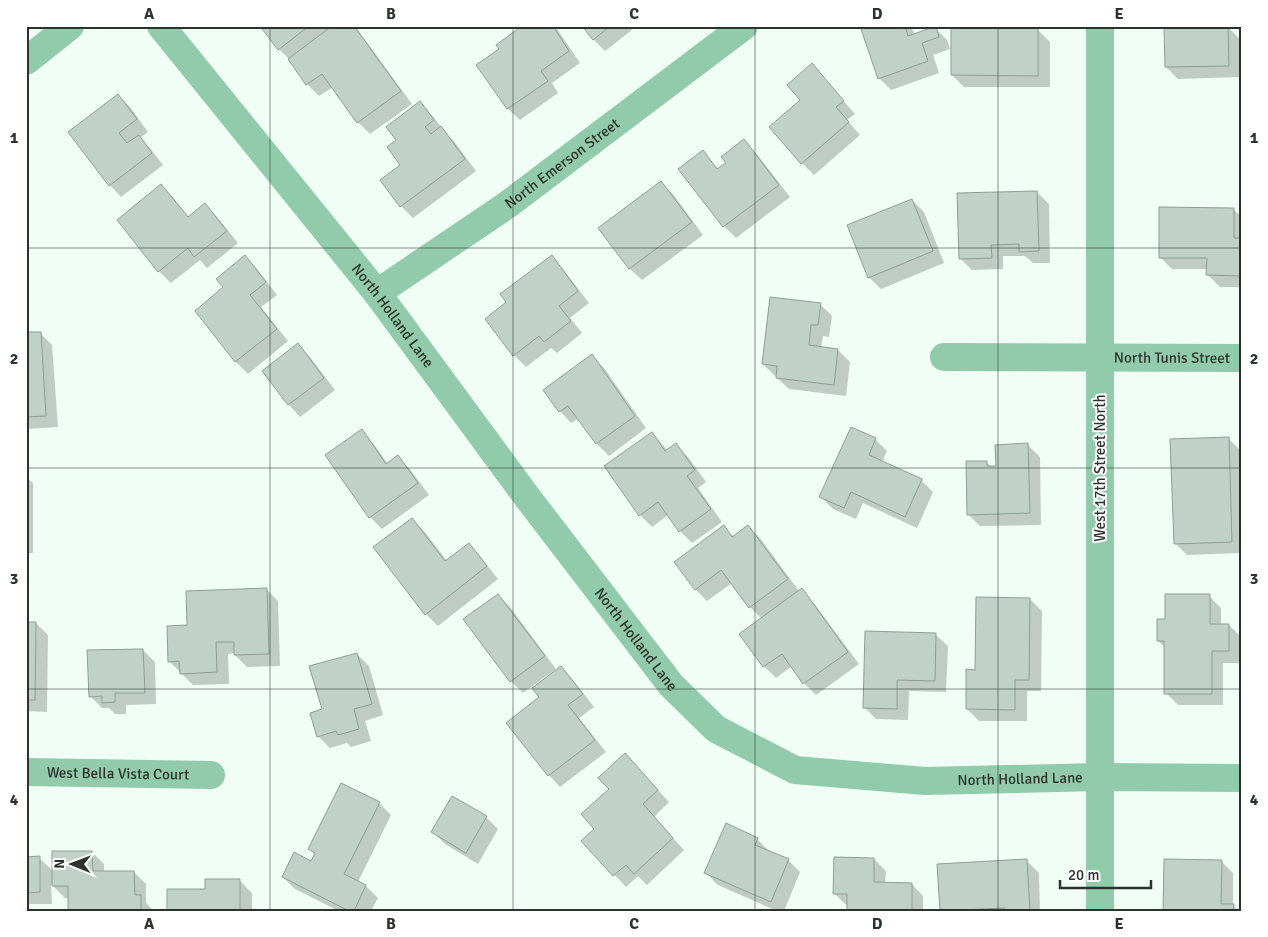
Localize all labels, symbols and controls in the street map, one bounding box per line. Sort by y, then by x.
text: A [144,4,155,24]
text: B [386,4,396,24]
text: C [629,4,639,24]
text: D [872,4,883,24]
text: E [1114,4,1124,24]
street label: North Emerson Street [501,114,623,213]
text: 1 [10,128,19,148]
text: 1 [1250,128,1259,148]
street label: North Holland Lane [348,260,438,371]
text: 2 [10,349,18,369]
street label: North Tunis Street [1114,349,1230,367]
text: 2 [1250,349,1258,369]
street label: West 17th Street North [1091,394,1109,542]
text: 3 [10,569,18,589]
text: 3 [1250,569,1258,589]
street label: North Holland Lane [591,584,681,695]
street label: West Bella Vista Court [47,763,189,784]
street label: North Holland Lane [957,768,1083,789]
text: 4 [10,790,19,810]
text: 4 [1250,790,1259,810]
north arrow [48,840,98,890]
scale bar [1060,857,1152,889]
text: N [51,859,68,869]
text: 20 m [1068,866,1099,884]
text: A [144,914,155,934]
text: B [386,914,396,934]
text: C [629,914,639,934]
text: D [872,914,883,934]
text: E [1114,914,1124,934]

